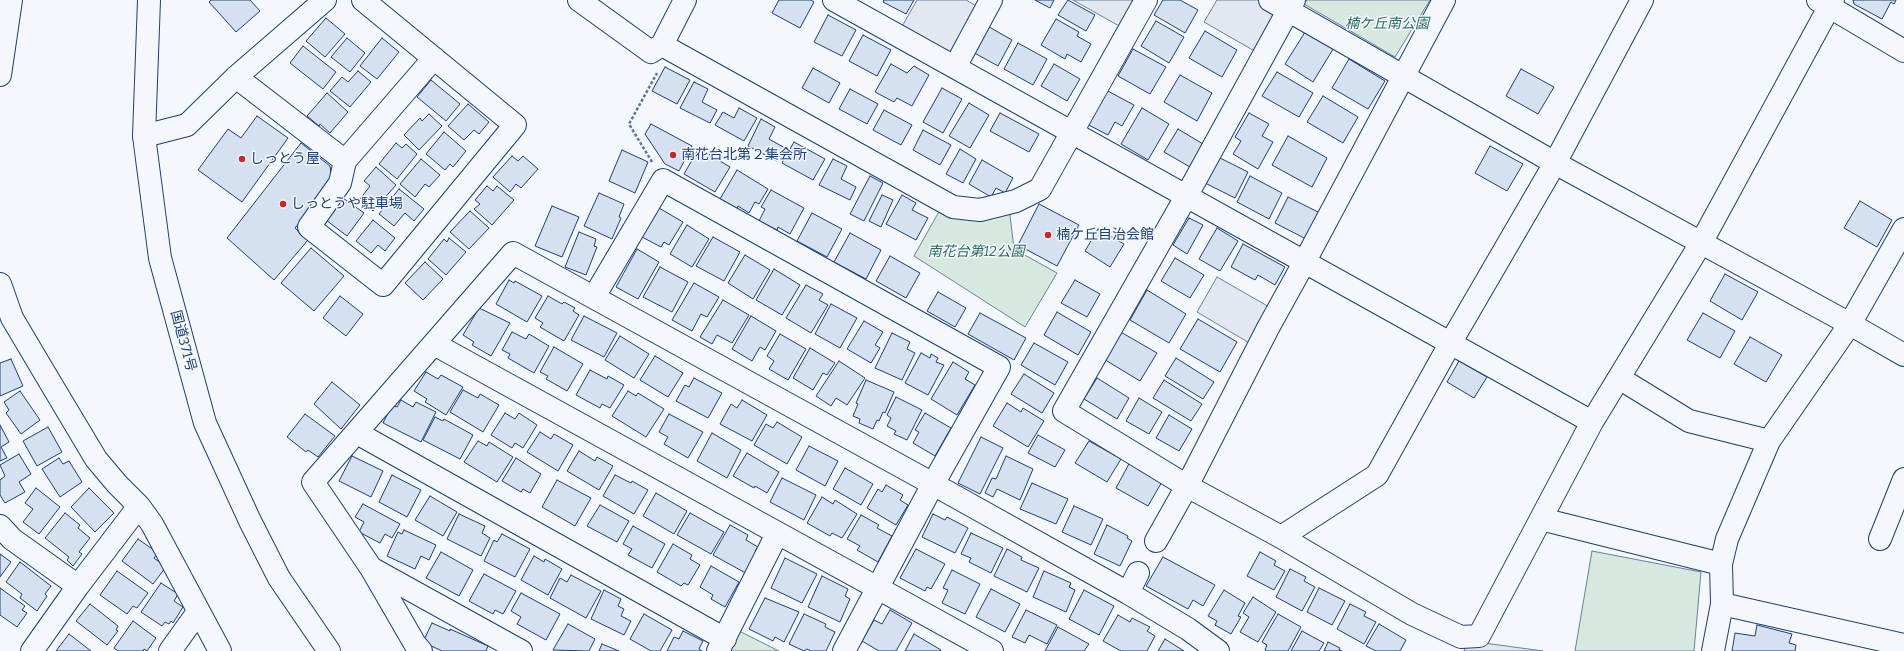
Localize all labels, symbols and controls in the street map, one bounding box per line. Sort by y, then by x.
park label: 楠ケ丘南公園 [1345,16,1429,32]
place label: 南花台北第２集会所 [681,147,807,163]
marker: 南花台北第２集会所 [668,150,678,160]
place label: しっとう屋 [250,151,320,167]
marker: しっとう屋 [237,154,247,164]
place label: しっとうや駐車場 [291,196,403,212]
marker: しっとうや駐車場 [278,199,288,209]
place label: 楠ケ丘自治会館 [1056,227,1154,243]
marker: 楠ケ丘自治会館 [1043,230,1053,240]
park label: 南花台第12公園 [927,244,1025,260]
street label: 国道371号 [167,309,199,373]

